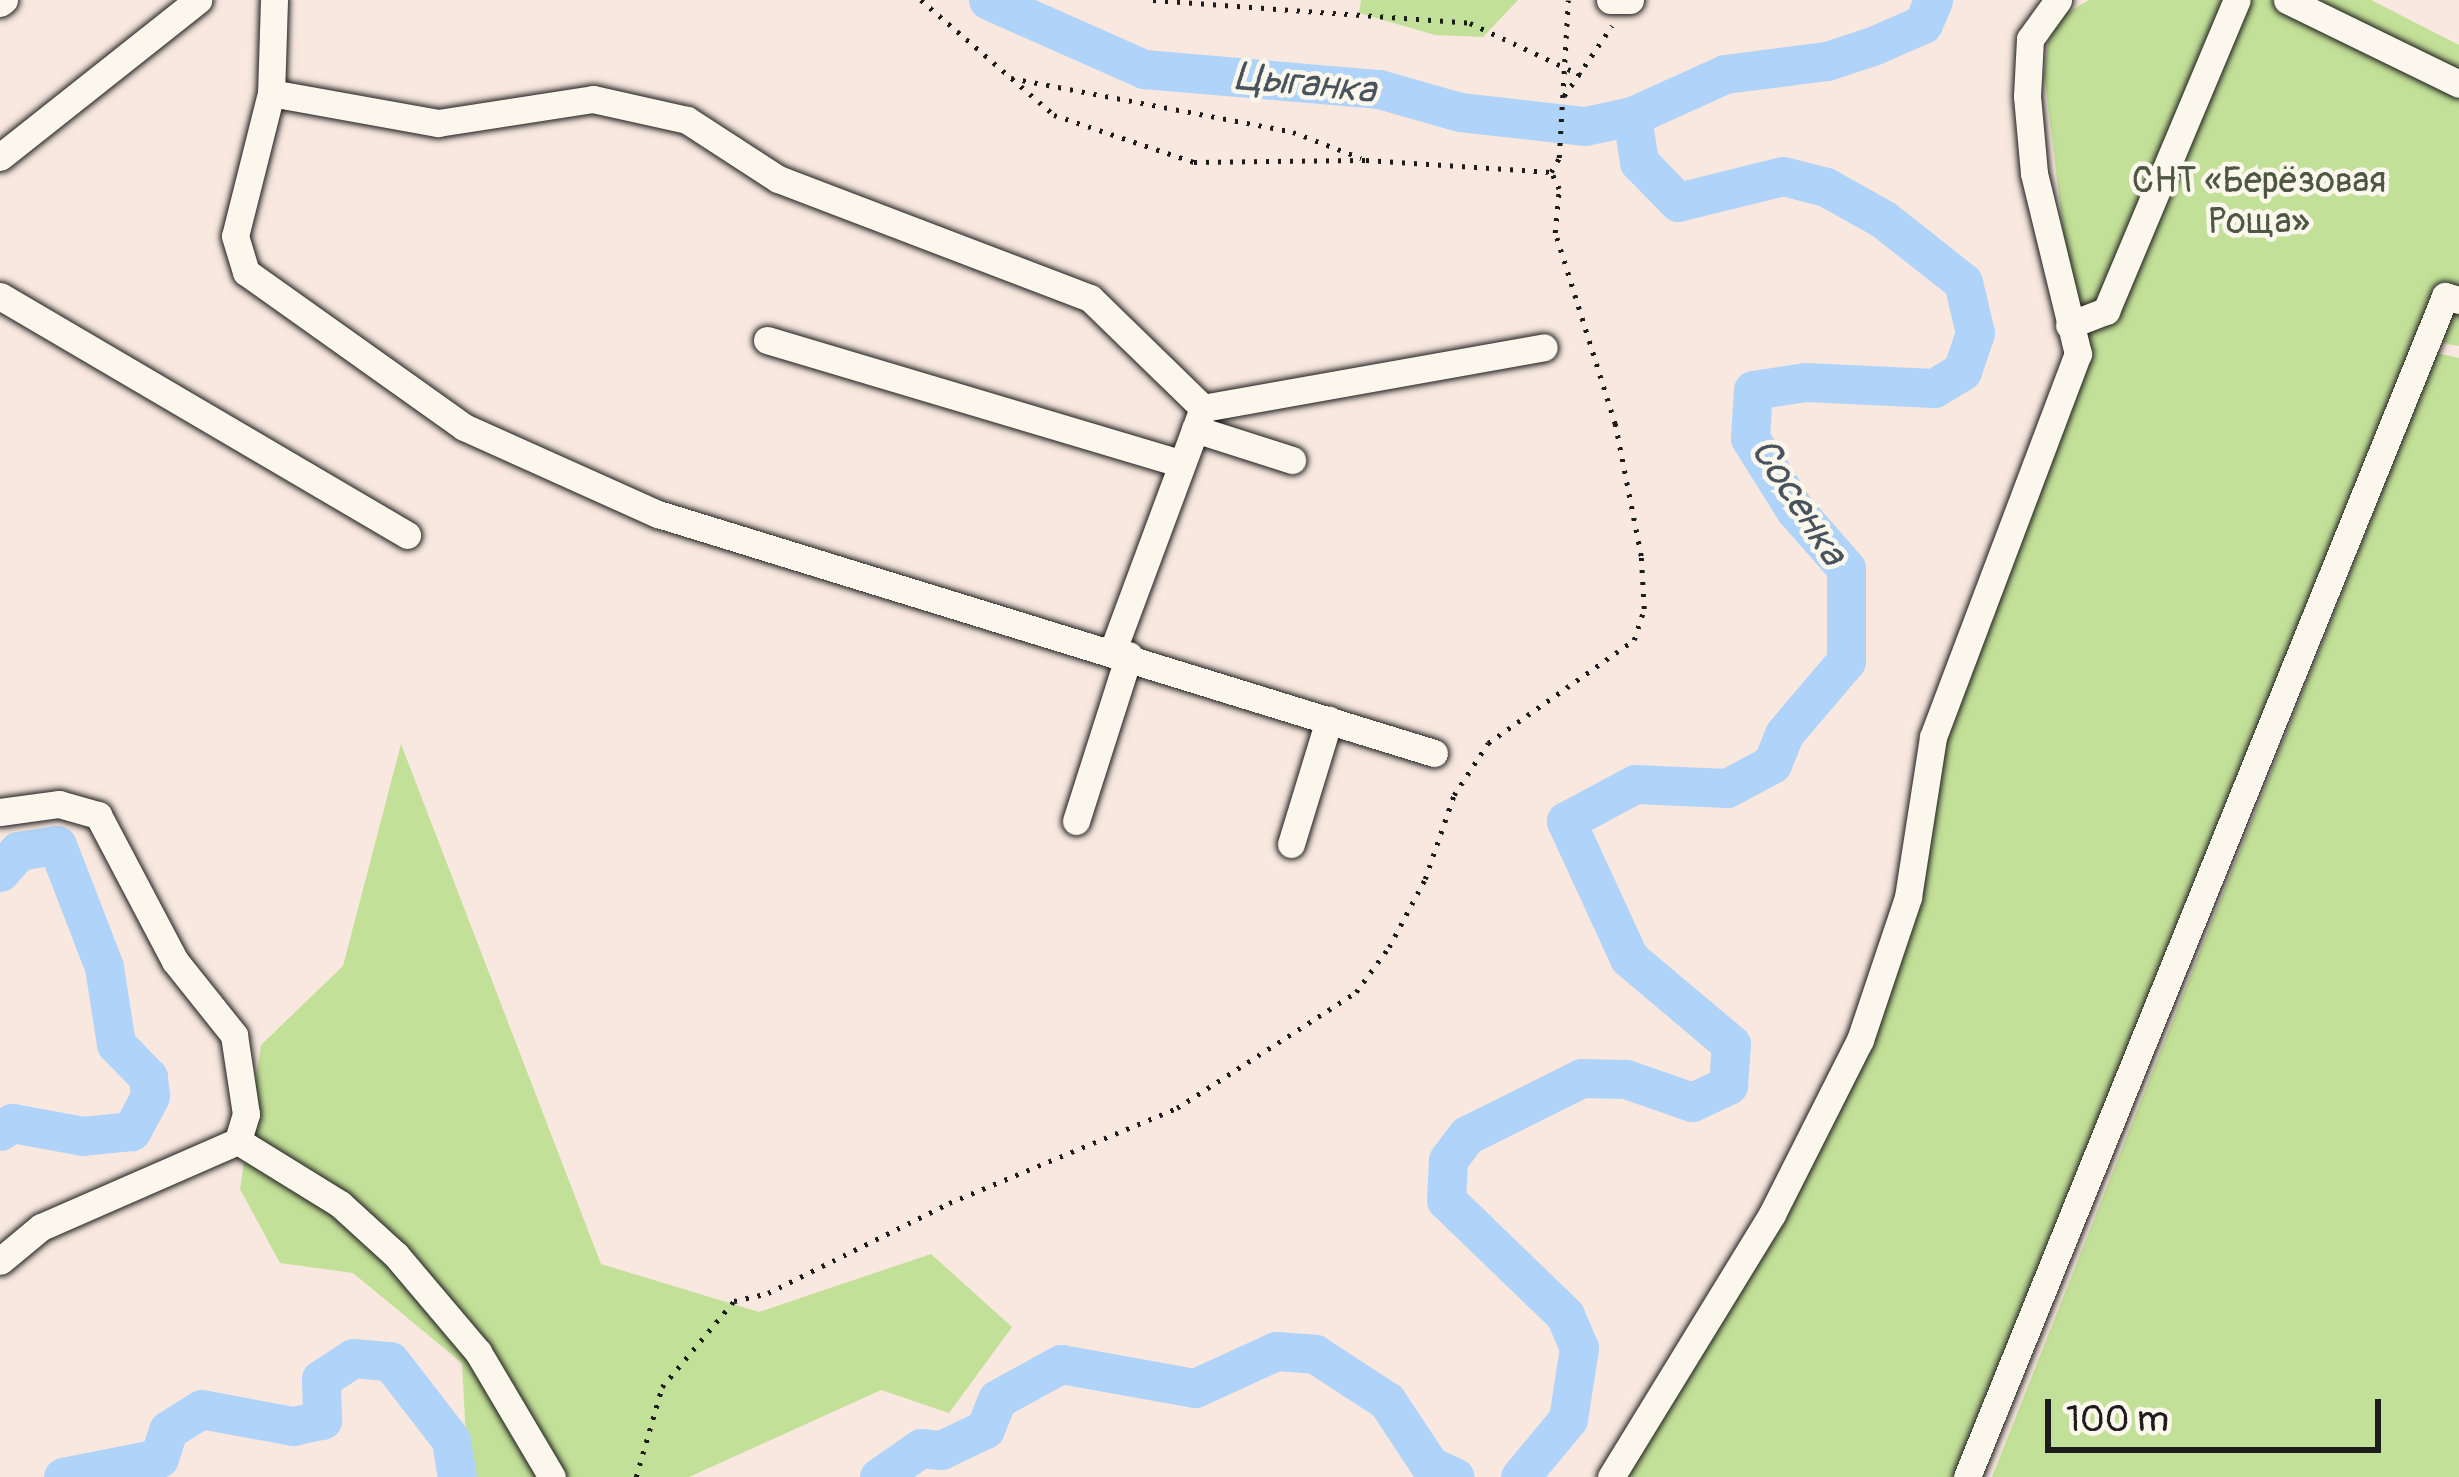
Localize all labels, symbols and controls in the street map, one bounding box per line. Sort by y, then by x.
water label: Цыганка [1232,53,1378,115]
park label: СНТ «Берёзовая Роща» [2132,158,2386,243]
water label: Сосенка [1740,430,1856,574]
scale bar [2051,1375,2387,1449]
text: 100 m [2066,1397,2169,1442]

